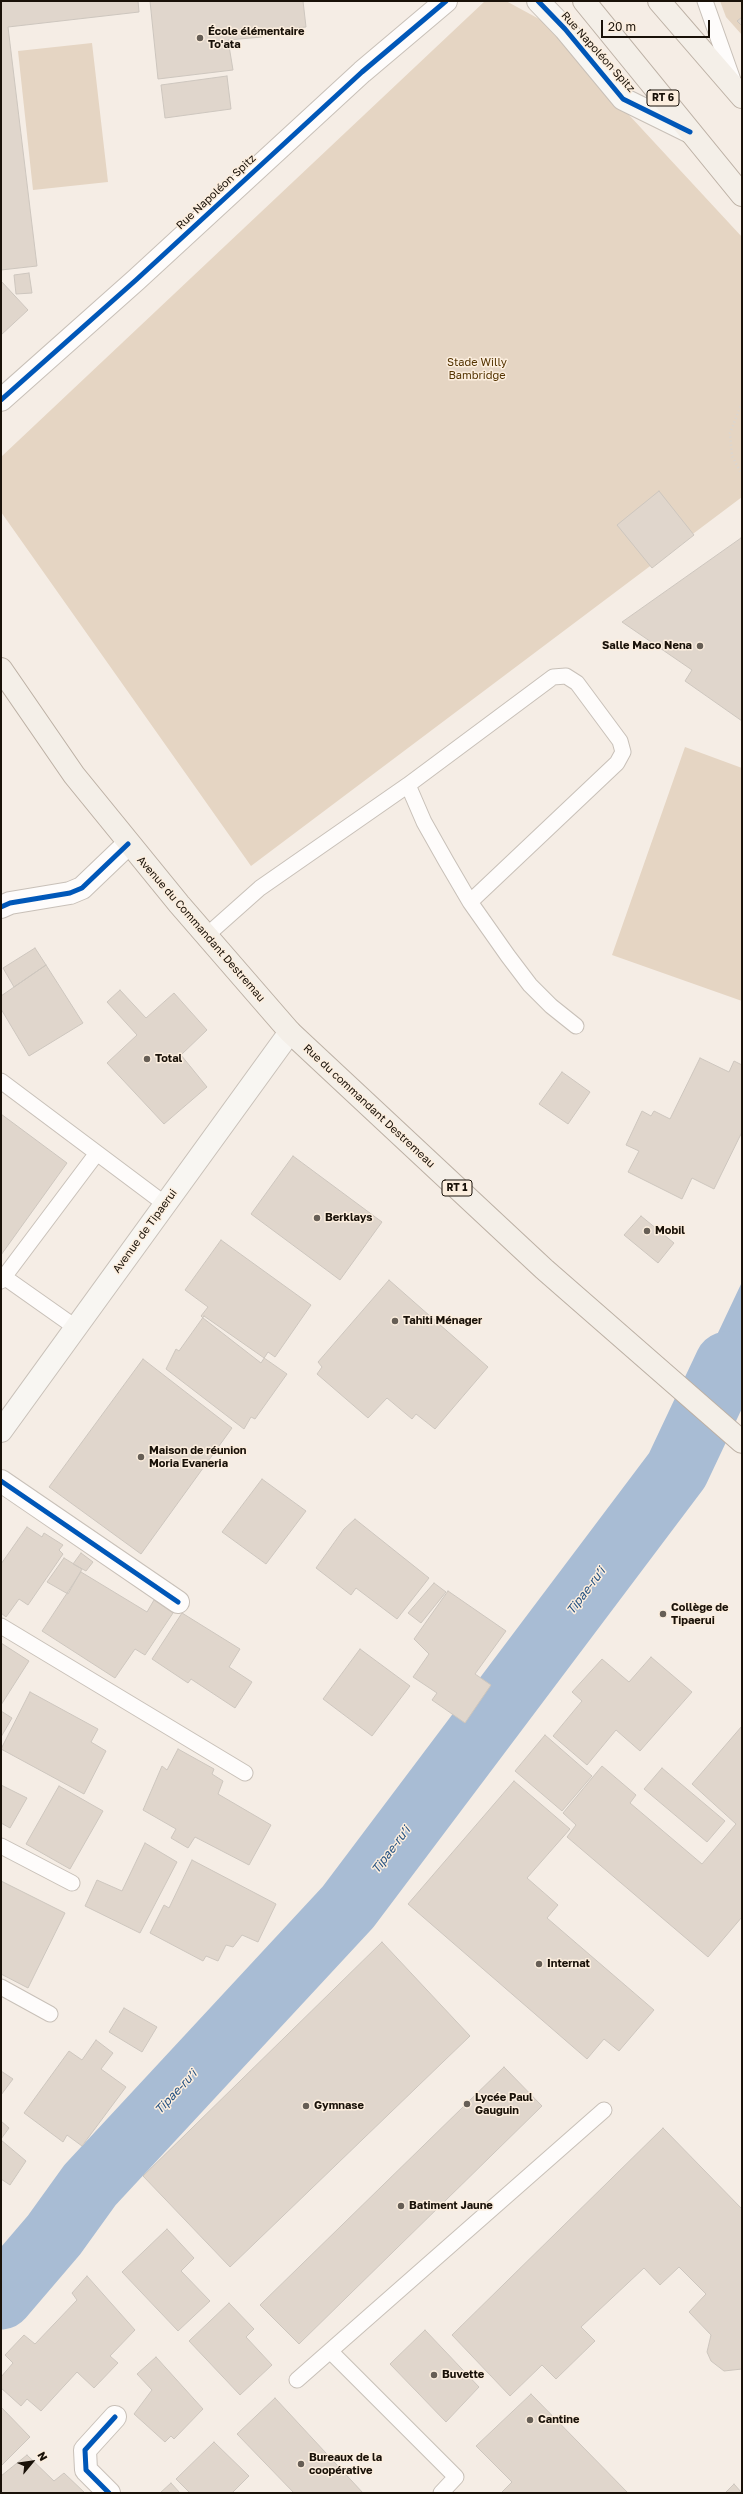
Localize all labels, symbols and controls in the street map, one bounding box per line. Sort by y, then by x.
street label: Rue Napoléon Spitz [558,9,638,95]
scale bar [603,12,712,38]
text: 20 m [608,19,636,34]
place label: École élémentaire To'ata [208,25,304,51]
marker: École élémentaire To'ata [195,33,205,43]
road number: RT 6 [647,90,679,106]
street label: Rue Napoléon Spitz [174,152,258,232]
park label: Stade Willy Bambridge [447,356,507,382]
place label: Salle Maco Nena [602,639,692,653]
marker: Salle Maco Nena [695,641,705,651]
street label: Avenue du Commandant Destremau [134,854,268,1004]
street label: Rue du commandant Destremeau [301,1042,437,1170]
place label: Total [155,1052,182,1066]
marker: Total [142,1054,152,1064]
road number: RT 1 [442,1180,472,1196]
street label: Avenue de Tipaerui [110,1186,180,1276]
place label: Berklays [325,1211,372,1225]
marker: Berklays [312,1213,322,1223]
place label: Mobil [655,1224,685,1238]
marker: Mobil [642,1226,652,1236]
place label: Tahiti Ménager [403,1314,482,1328]
marker: Tahiti Ménager [390,1316,400,1326]
place label: Maison de réunion Moria Evaneria [149,1444,246,1470]
marker: Maison de réunion Moria Evaneria [136,1452,146,1462]
water label: Tipae-ru’i [564,1565,608,1617]
place label: Collège de Tipaerui [671,1601,728,1627]
marker: Collège de Tipaerui [658,1609,668,1619]
water label: Tipae-ru’i [369,1824,413,1876]
place label: Internat [547,1957,590,1971]
marker: Internat [534,1959,544,1969]
water label: Tipae-ru’i [152,2067,200,2117]
place label: Lycée Paul Gauguin [475,2091,533,2117]
place label: Gymnase [314,2099,364,2113]
marker: Lycée Paul Gauguin [462,2099,472,2109]
marker: Gymnase [301,2101,311,2111]
place label: Batiment Jaune [409,2199,493,2213]
marker: Batiment Jaune [396,2201,406,2211]
place label: Buvette [442,2368,484,2382]
marker: Buvette [429,2370,439,2380]
place label: Cantine [538,2413,579,2427]
marker: Cantine [525,2415,535,2425]
north arrow [12,2442,52,2482]
text: N [35,2449,51,2463]
place label: Bureaux de la coopérative [309,2451,382,2477]
marker: Bureaux de la coopérative [296,2459,306,2469]

